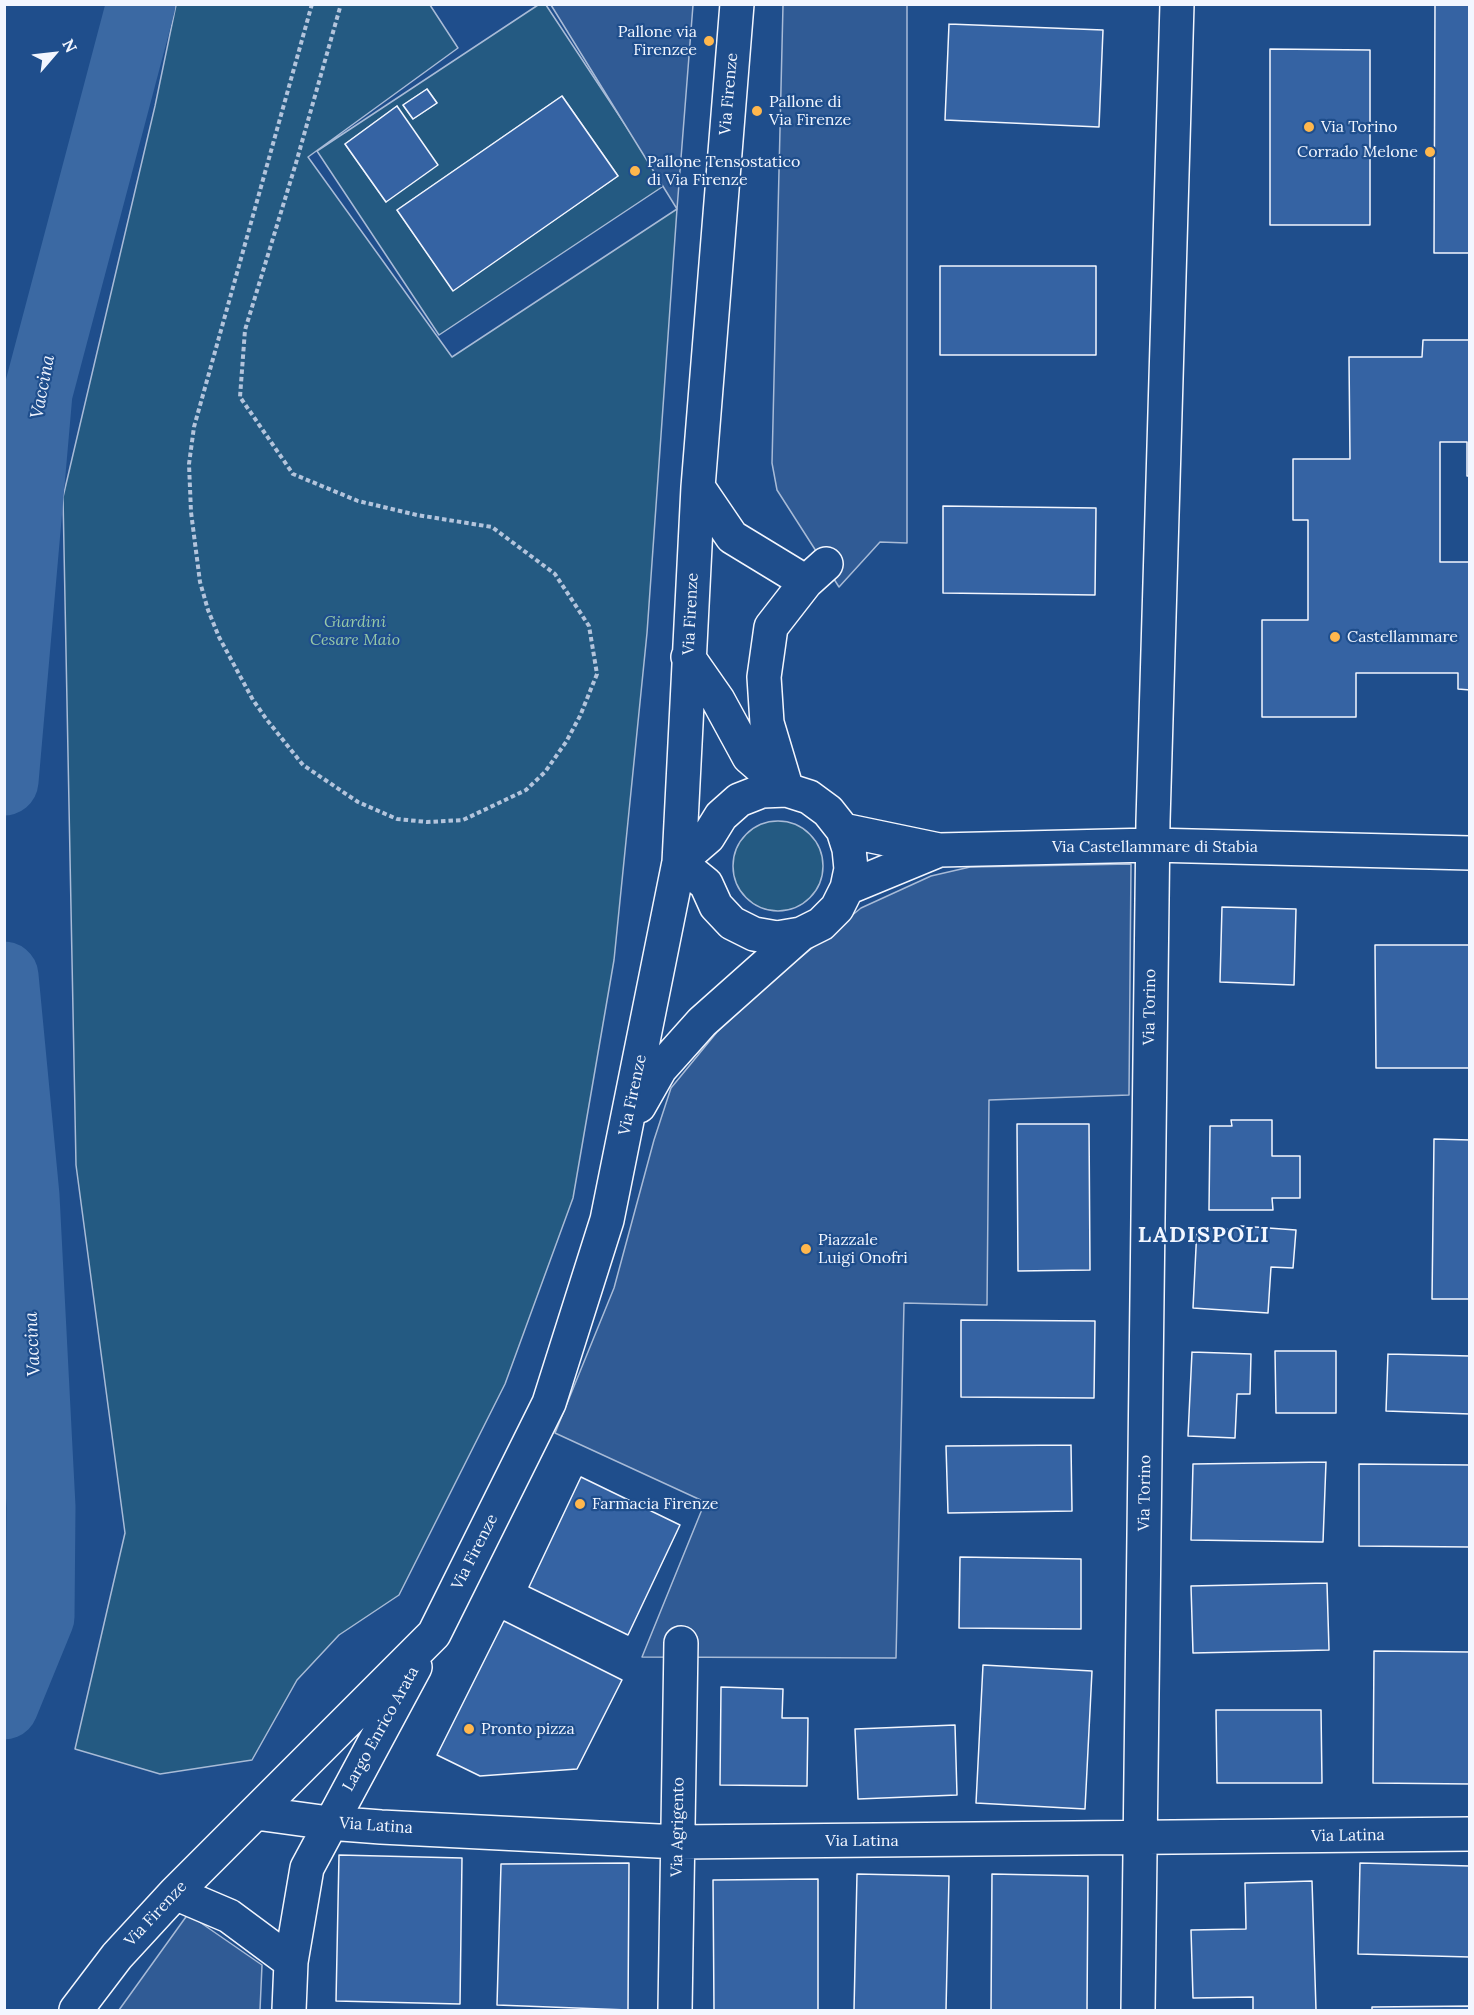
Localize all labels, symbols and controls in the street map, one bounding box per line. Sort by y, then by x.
place label: Pallone via Firenzee [618,22,697,60]
north arrow [24,24,84,84]
marker: Pallone via Firenzee [702,34,716,48]
text: N [58,35,82,56]
street label: Via Firenze [716,52,742,136]
place label: Pallone di Via Firenze [769,92,851,130]
marker: Pallone di Via Firenze [750,104,764,118]
place label: Via Torino [1321,117,1397,137]
marker: Via Torino [1302,120,1316,134]
place label: Corrado Melone [1297,142,1418,162]
marker: Corrado Melone [1423,145,1437,159]
place label: Pallone Tensostatico di Via Firenze [647,152,800,190]
marker: Pallone Tensostatico di Via Firenze [628,164,642,178]
water label: Vaccina [26,353,60,421]
street label: Via Firenze [679,572,703,656]
park label: Giardini Cesare Maio [310,612,400,650]
place label: Castellammare [1347,627,1458,647]
marker: Castellammare [1328,630,1342,644]
street label: Via Castellammare di Stabia [1052,837,1258,857]
street label: Via Torino [1140,969,1160,1045]
street label: Via Firenze [615,1053,651,1137]
district label: LADISPOLI [1138,1223,1270,1249]
place label: Piazzale Luigi Onofri [818,1230,908,1268]
marker: Piazzale Luigi Onofri [799,1242,813,1256]
water label: Vaccina [21,1311,45,1377]
street label: Via Torino [1135,1455,1155,1531]
place label: Farmacia Firenze [592,1494,718,1514]
marker: Farmacia Firenze [573,1497,587,1511]
street label: Via Firenze [448,1511,502,1593]
street label: Largo Enrico Arata [339,1663,423,1795]
place label: Pronto pizza [481,1719,575,1739]
marker: Pronto pizza [462,1722,476,1736]
street label: Via Agrigento [668,1777,688,1877]
street label: Via Latina [339,1814,413,1838]
street label: Via Latina [1311,1826,1385,1846]
street label: Via Latina [825,1831,899,1851]
street label: Via Firenze [121,1877,191,1951]

